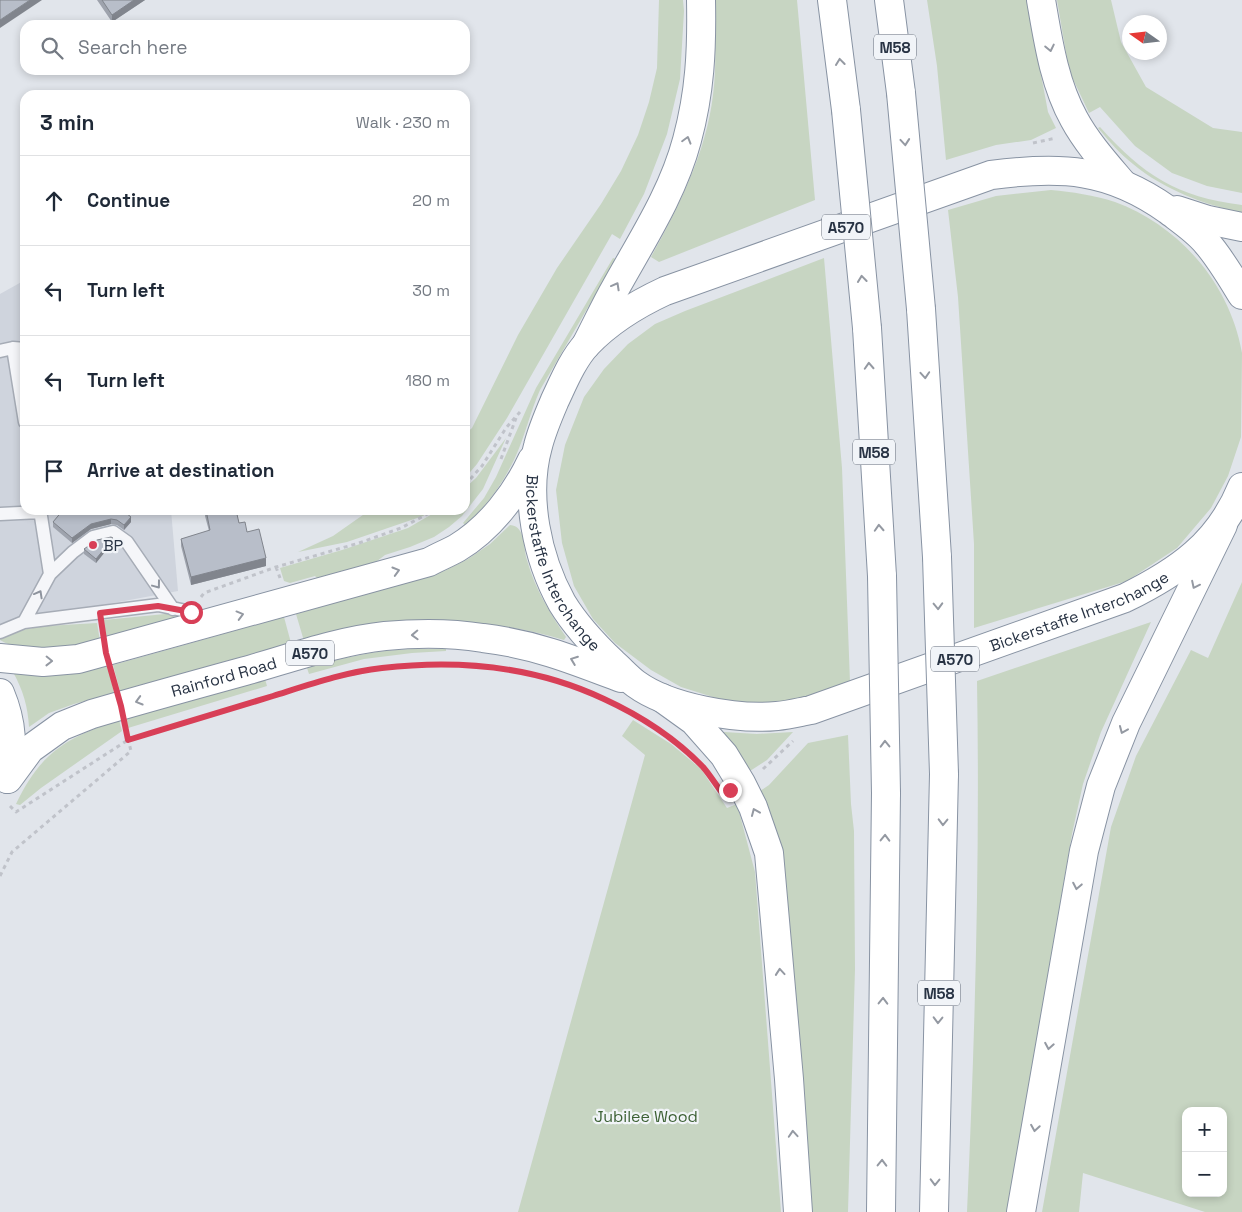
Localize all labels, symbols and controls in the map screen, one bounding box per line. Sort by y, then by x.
north arrow [1122,15,1167,60]
search box [20,20,470,75]
icon: search [38,34,66,62]
road number: M58 [874,34,916,60]
text: Search here [78,35,188,60]
one-way arrow [1044,44,1054,52]
one-way arrow [835,57,845,66]
text: 3 min [40,109,95,136]
text: Walk · 230 m [356,112,450,133]
one-way arrow [681,137,691,145]
one-way arrow [899,138,910,146]
icon: ahead [40,187,68,215]
text: Continue [87,188,170,213]
text: 20 m [412,190,450,211]
road number: A570 [822,214,870,240]
one-way arrow [857,275,868,283]
icon: left [40,277,68,305]
text: Turn left [87,278,165,303]
text: 30 m [412,280,450,301]
one-way arrow [610,283,620,292]
one-way arrow [864,361,875,369]
icon: left [40,367,68,395]
text: Turn left [87,368,165,393]
text: 180 m [405,370,450,391]
one-way arrow [920,372,931,380]
road number: M58 [853,440,895,464]
icon: arrive [40,457,68,485]
text: Arrive at destination [87,458,275,483]
street label: Bickerstaffe Interchange [522,474,606,655]
one-way arrow [873,524,884,532]
place label: BP [103,535,124,556]
marker: BP [87,539,99,551]
street label: Bickerstaffe Interchange [986,566,1172,656]
one-way arrow [392,567,400,577]
one-way arrow [152,579,160,588]
one-way arrow [1190,580,1201,589]
one-way arrow [33,591,43,600]
route start [180,601,203,624]
one-way arrow [933,602,944,610]
one-way arrow [235,611,244,621]
one-way arrow [411,630,419,641]
road number: A570 [286,640,334,666]
road number: A570 [931,646,979,672]
street label: Rainford Road [169,652,279,701]
one-way arrow [45,656,53,666]
one-way arrow [571,656,579,666]
one-way arrow [134,695,143,706]
one-way arrow [1118,725,1129,734]
one-way arrow [880,740,890,748]
route end [719,779,742,802]
one-way arrow [751,808,762,817]
one-way arrow [938,819,948,827]
one-way arrow [880,834,890,842]
one-way arrow [1072,881,1083,890]
one-way arrow [775,968,786,976]
road number: M58 [918,980,960,1006]
one-way arrow [878,997,889,1005]
one-way arrow [933,1016,944,1024]
one-way arrow [1045,1042,1055,1050]
park label: Jubilee Wood [594,1106,698,1127]
map controls [1182,1107,1227,1197]
button: + [1182,1107,1227,1152]
one-way arrow [1030,1125,1041,1133]
one-way arrow [788,1130,799,1138]
button: − [1182,1152,1227,1197]
one-way arrow [876,1159,887,1167]
one-way arrow [930,1178,940,1186]

